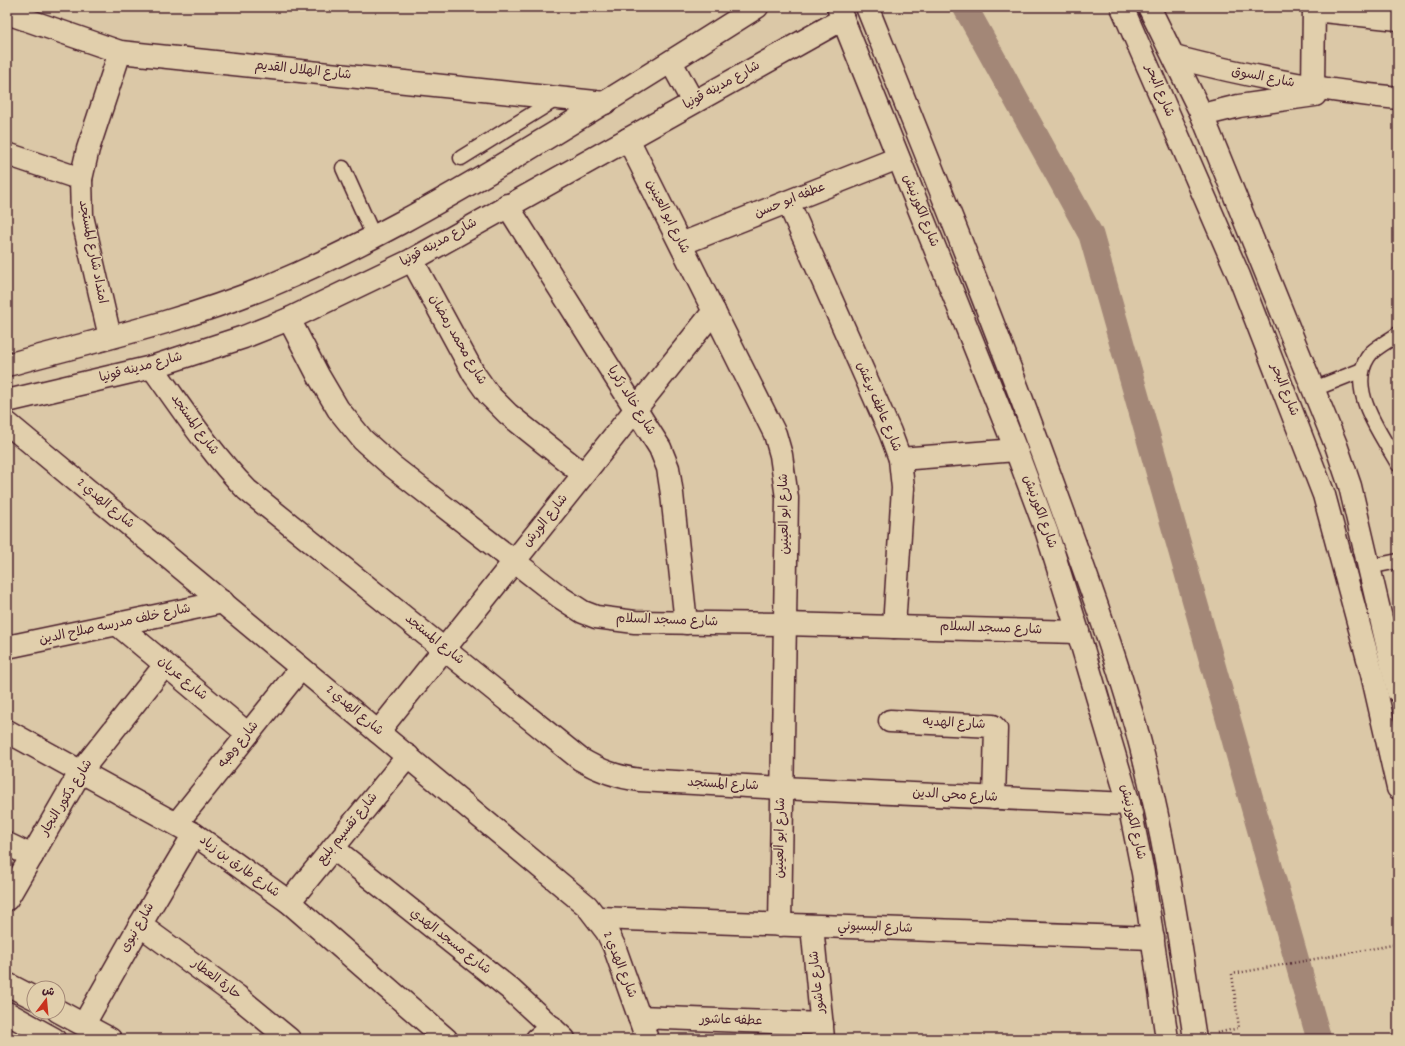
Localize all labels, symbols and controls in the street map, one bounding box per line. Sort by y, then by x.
street label: شارع الهلال القديم [254,56,352,86]
street label: شارع مدينه قونيا [680,57,764,115]
street label: شارع البحر [1139,61,1179,120]
street label: شارع السوق [1230,63,1296,93]
street label: شارع الكورنيش [897,172,943,250]
street label: شارع ابو العينين [640,177,694,257]
street label: عطفه ابو حسن [752,178,828,224]
street label: امتداد شارع المستجد [73,198,111,306]
street label: شارع مدينه قونيا [397,214,481,272]
street label: شارع محمد رمضان [423,291,491,389]
street label: شارع مدينه قونيا [97,348,185,388]
street label: شارع عاطف برغش [850,359,906,455]
street label: شارع البحر [1264,360,1303,419]
street label: شارع خالد زكريا [602,363,660,439]
street label: شارع المستجد [165,390,223,460]
street label: شارع ابو العينين [775,473,795,555]
street label: شارع الكورنيش [1017,473,1061,551]
street label: شارع الهدي 2 [72,474,138,534]
street label: شارع الورش [519,490,573,552]
street label: شارع خلف مدرسه صلاح الدين [38,600,192,650]
street label: شارع المستجد [400,610,468,670]
street label: شارع مسجد السلام [616,610,718,632]
street label: شارع مسجد السلام [940,618,1042,640]
street label: شارع عريان [153,652,211,706]
street label: شارع الهدي 2 [321,681,387,741]
street label: شارع الهديه [922,713,986,735]
street label: شارع وهبه [214,717,264,773]
street label: شارع دكتور النجار [35,756,98,841]
street label: شارع المستجد [687,774,759,796]
street label: شارع الكورنيش [1114,782,1150,862]
street label: شارع محى الدين [912,784,998,808]
street label: شارع تقسيم بلبع [313,789,383,869]
street label: شارع ابو العينين [771,797,791,879]
street label: شارع طارق بن زياد [195,831,283,903]
street label: شارع نبوى [116,900,160,956]
street label: شارع مسجد الهدي [405,904,495,980]
street label: شارع البسيوني [837,917,913,939]
street label: شارع الهدي 2 [597,929,641,1001]
street label: شارع عاشور [805,950,831,1015]
street label: حارة العطار [186,954,245,1005]
north arrow [26,980,66,1020]
text: ش [40,983,56,1002]
street label: عطفه عاشور [698,1010,763,1032]

